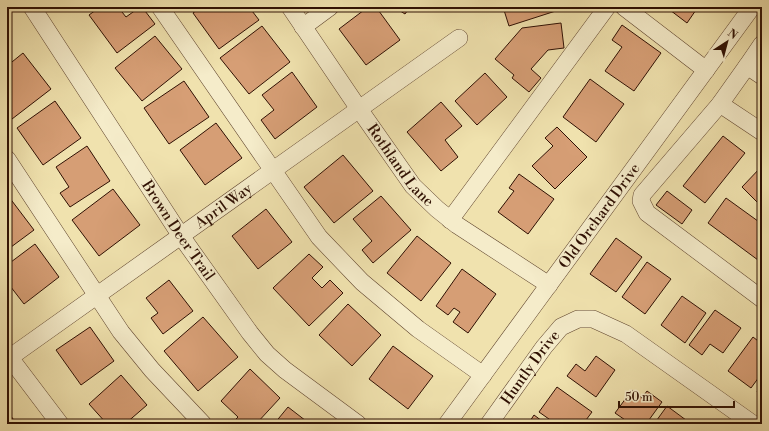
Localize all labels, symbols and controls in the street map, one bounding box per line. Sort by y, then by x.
north arrow [707,22,747,62]
text: N [725,26,740,43]
street label: Rothland Lane [362,120,438,211]
street label: Old Orchard Drive [555,160,645,273]
street label: Brown Deer Trail [137,176,219,285]
street label: April Way [191,179,256,233]
street label: Huntly Drive [497,326,564,409]
scale bar [619,383,734,409]
text: 50 m [625,390,653,405]

